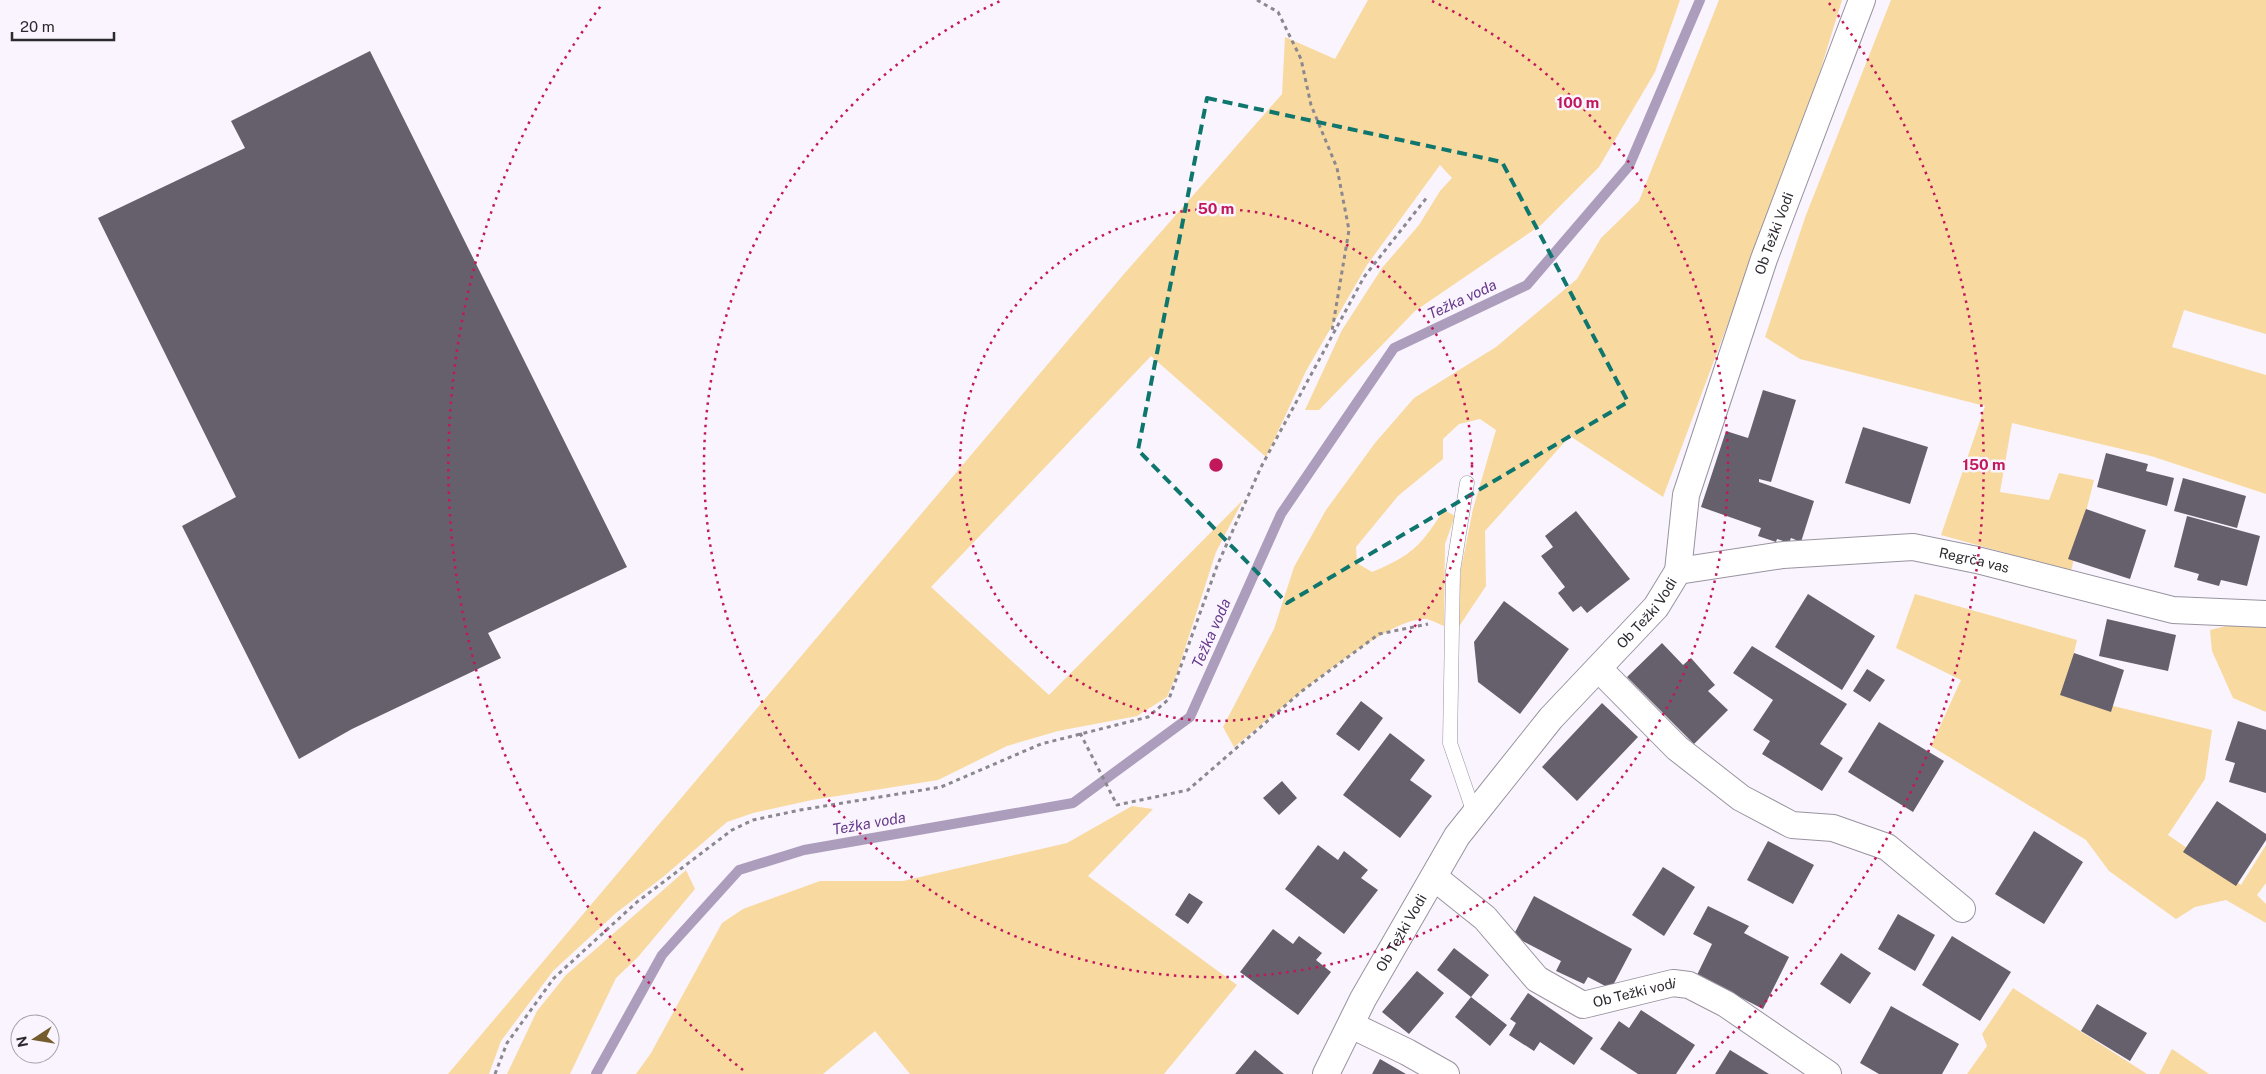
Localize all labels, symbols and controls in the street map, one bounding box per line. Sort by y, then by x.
scale bar [12,10,115,42]
text: 20 m [20,18,55,35]
text: 100 m [1557,94,1599,111]
street label: Ob Težki Vodi [1751,190,1797,277]
text: 50 m [1198,200,1234,217]
water label: Težka voda [1425,276,1499,322]
centre of rings [1207,456,1225,474]
text: 150 m [1962,456,2006,473]
street label: Regrča vas [1938,544,2011,576]
street label: Ob Težki Vodi [1613,575,1680,652]
water label: Težka voda [1188,596,1234,670]
water label: Težka voda [831,808,907,838]
street label: Ob Težki Vodi [1373,891,1430,974]
street label: Ob Težki vodi [1591,975,1677,1010]
north arrow [10,1014,60,1064]
text: N [13,1035,31,1049]

